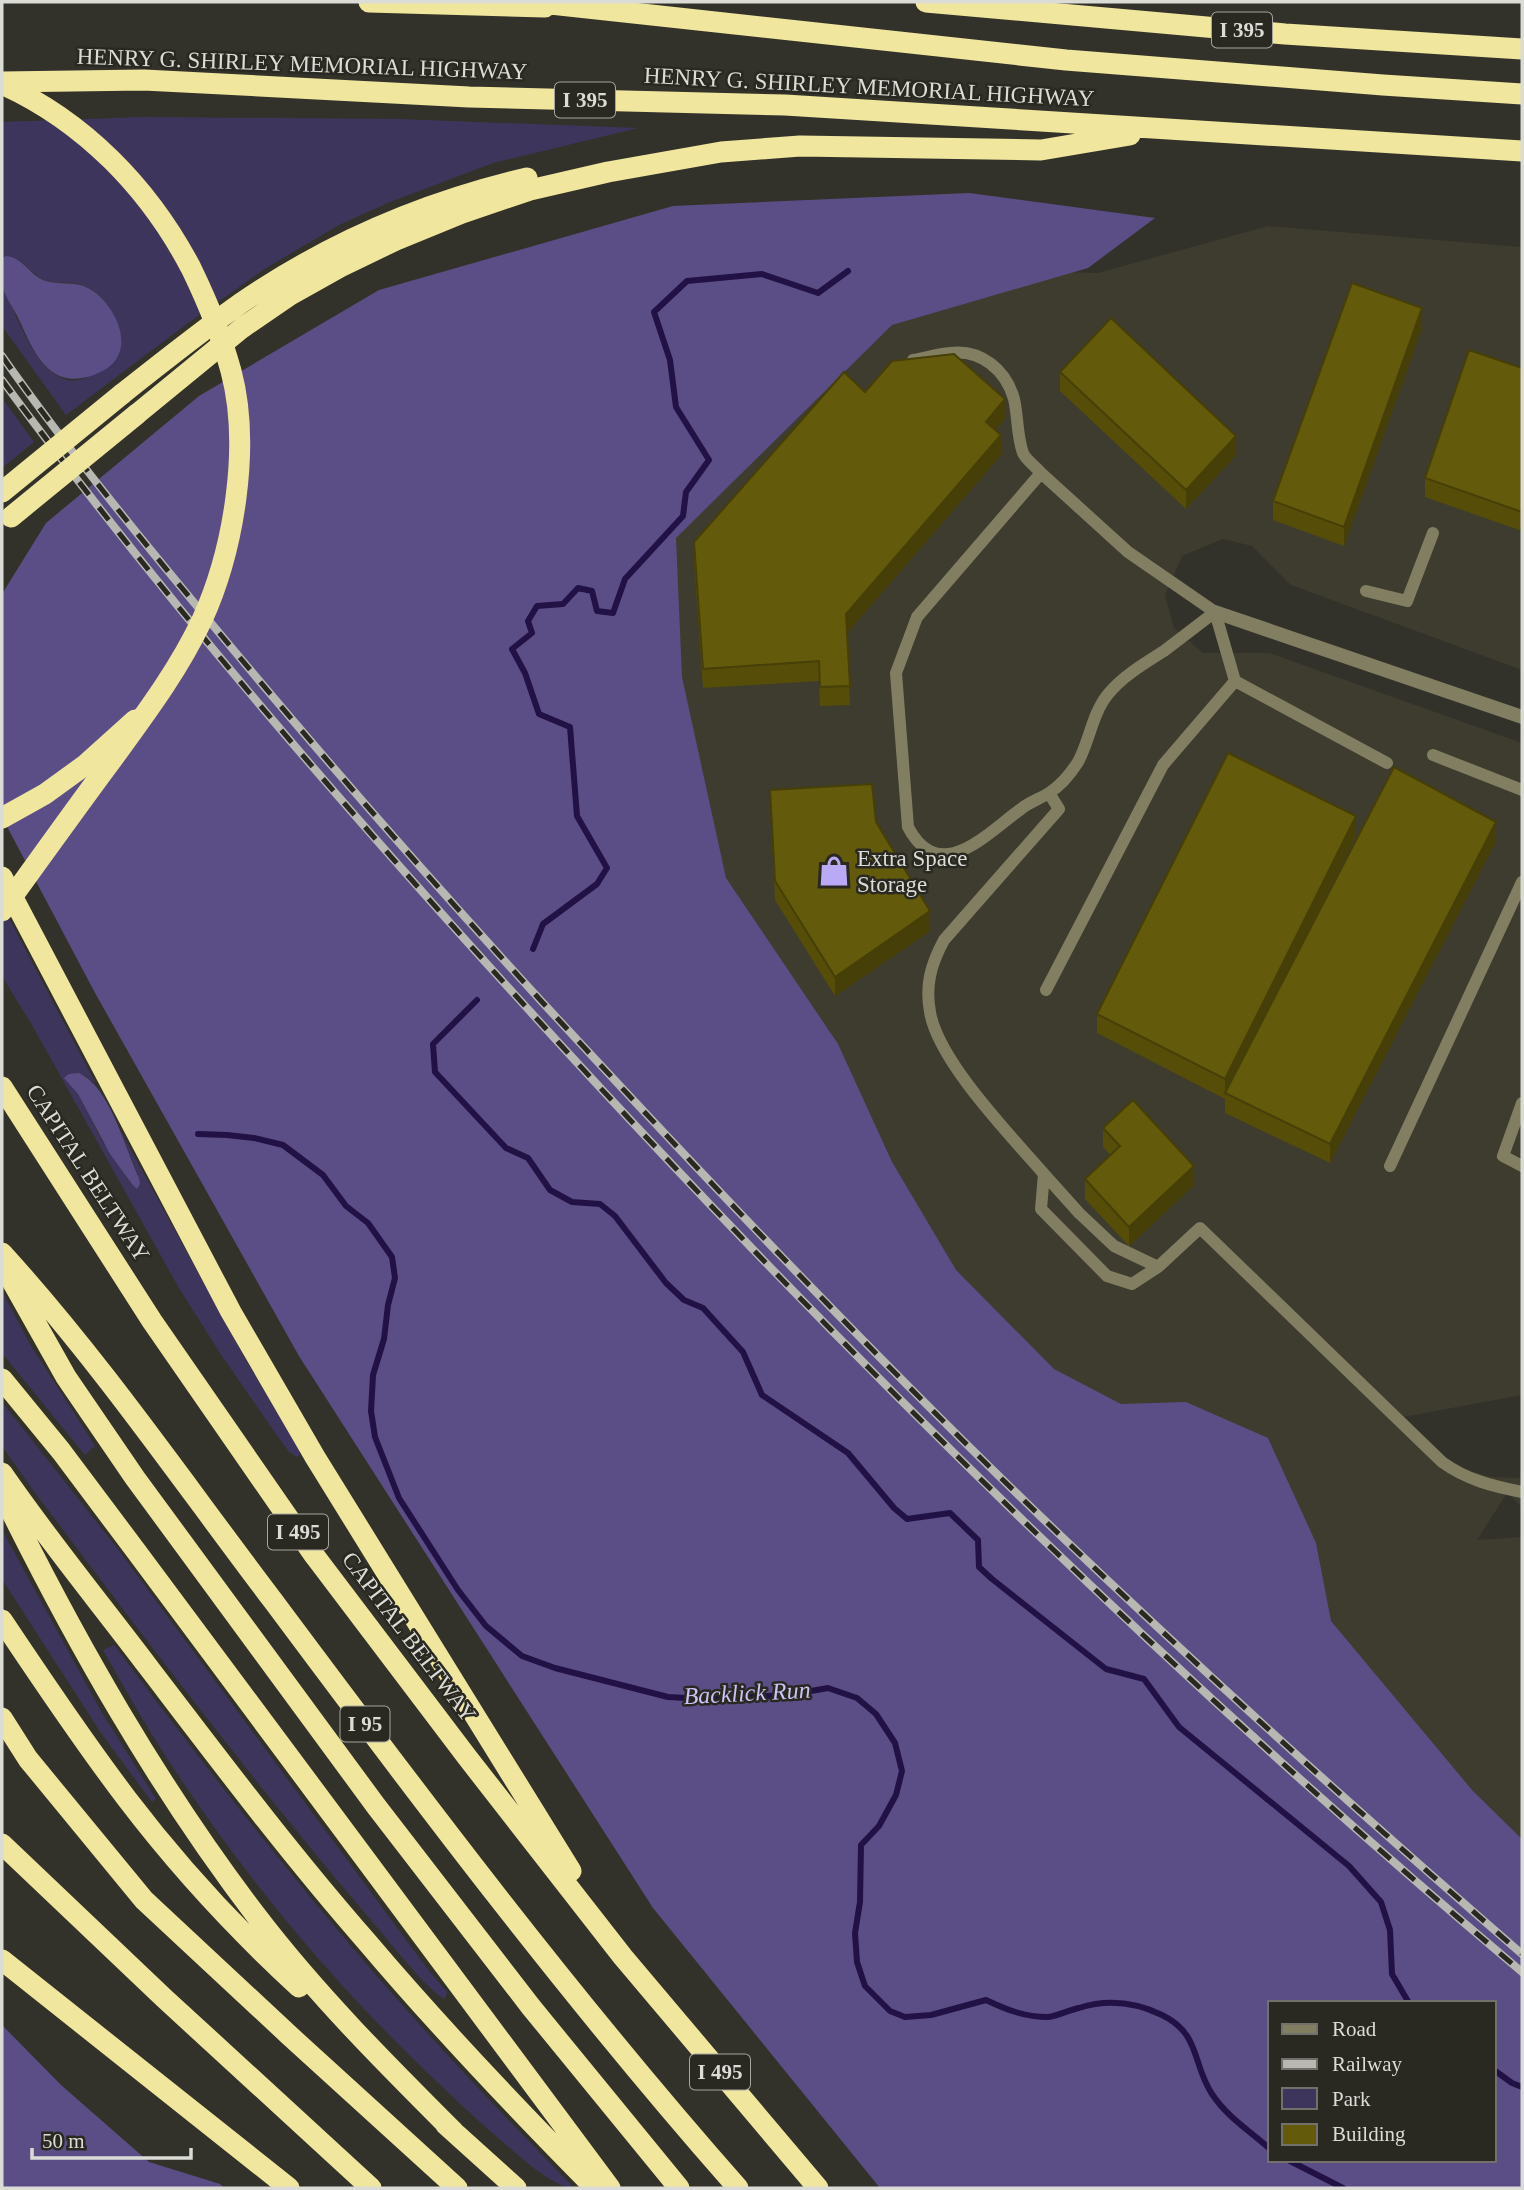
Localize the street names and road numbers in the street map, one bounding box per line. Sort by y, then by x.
road number: I 395 [1212,12,1272,48]
street label: HENRY G. SHIRLEY MEMORIAL HIGHWAY [76,44,528,84]
street label: HENRY G. SHIRLEY MEMORIAL HIGHWAY [643,63,1095,111]
road number: I 395 [555,82,615,118]
street label: CAPITAL BELTWAY [21,1080,155,1266]
road number: I 495 [268,1514,328,1550]
street label: CAPITAL BELTWAY [337,1547,481,1727]
road number: I 95 [340,1706,390,1742]
road number: I 495 [690,2054,750,2090]

